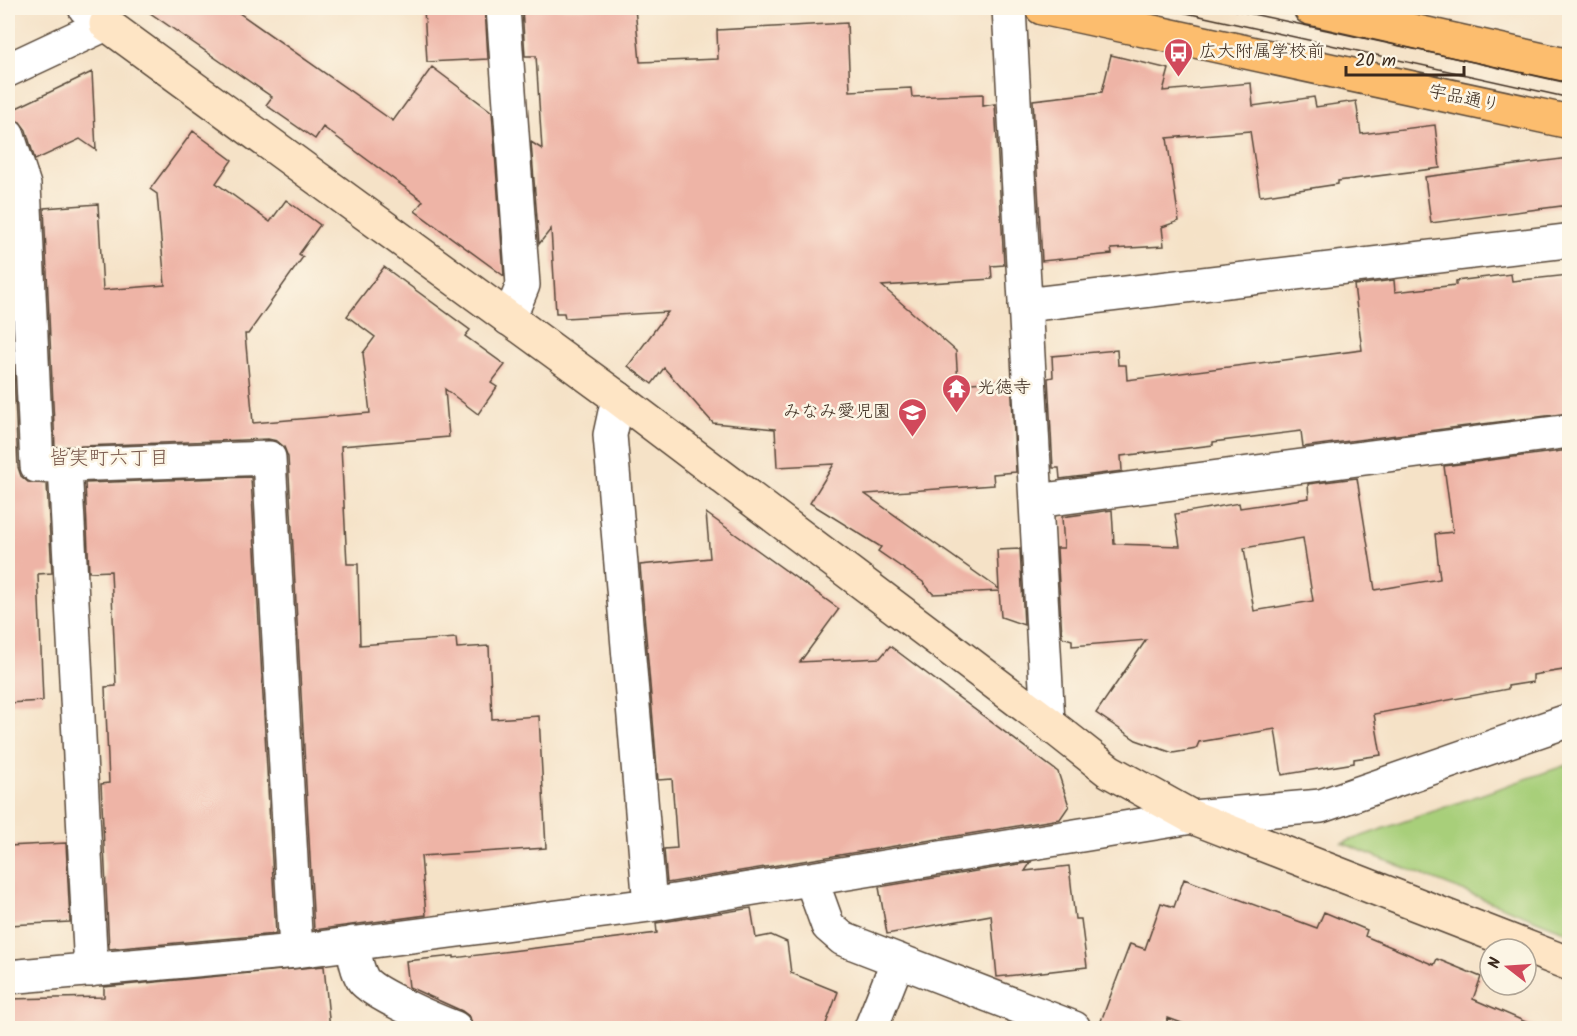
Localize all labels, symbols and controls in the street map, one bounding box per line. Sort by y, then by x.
bus stop icon: 広大附属学校前 [1162,36,1194,78]
place label: 広大附属学校前 [1199,38,1325,67]
scale bar [1346,39,1464,77]
text: 20 m [1355,47,1396,76]
street label: 宇品通り [1426,77,1502,121]
temple icon: 光徳寺 [940,372,972,414]
place label: 光徳寺 [977,374,1031,403]
school or university icon: みなみ愛児園 [896,396,928,438]
place label: みなみ愛児園 [783,398,891,427]
district label: 皆実町六丁目 [49,443,169,475]
north arrow [1478,937,1538,997]
text: N [1482,955,1509,972]

